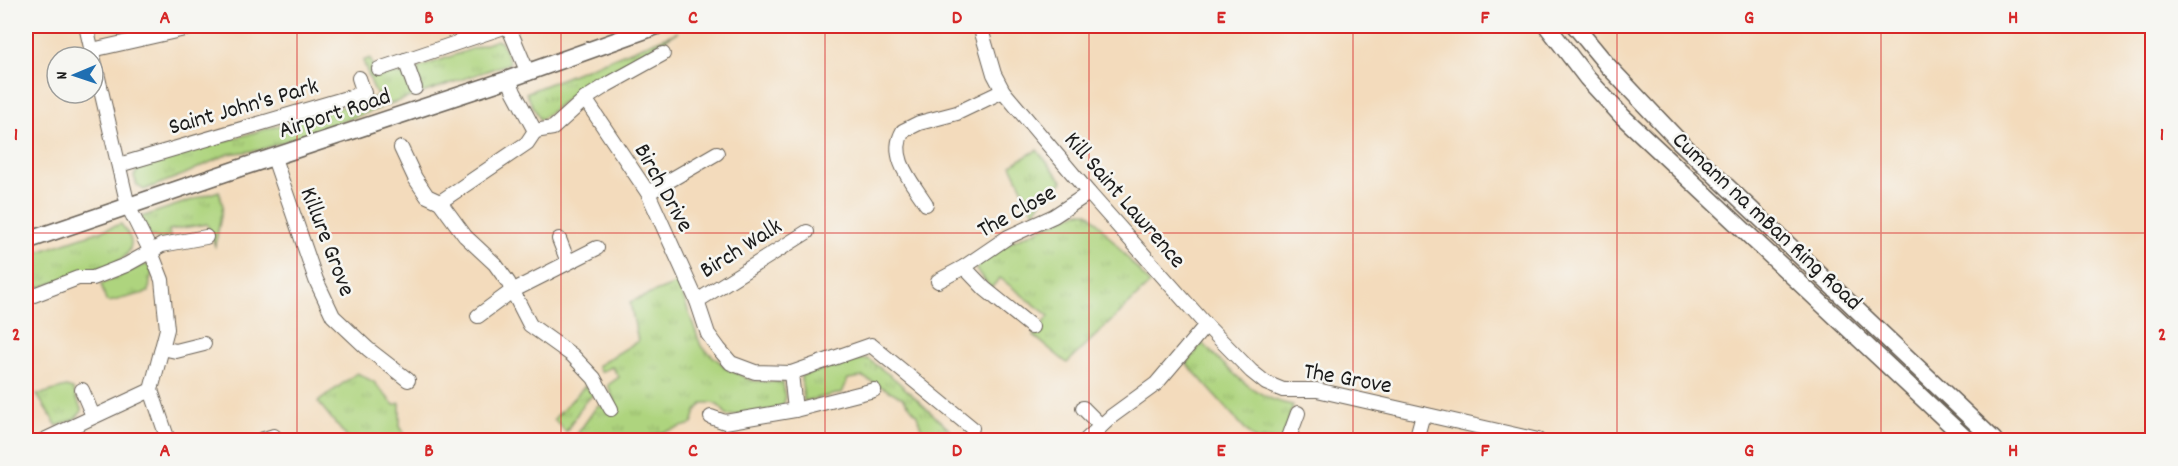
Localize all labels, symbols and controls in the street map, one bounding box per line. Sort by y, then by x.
text: A [160,5,171,33]
text: B [424,5,434,33]
text: C [688,5,698,33]
text: D [952,5,963,33]
text: E [1216,5,1226,33]
text: F [1481,5,1491,33]
text: G [1744,5,1754,33]
text: H [2008,5,2018,33]
north arrow [45,45,105,105]
street label: Saint John's Park [165,70,323,146]
text: N [51,71,74,80]
street label: Airport Road [274,81,395,149]
text: 1 [14,122,18,150]
text: 1 [2160,122,2164,150]
street label: Kill Saint Lawrence [1055,125,1193,277]
street label: Cumann na mBan Ring Road [1663,125,1869,320]
street label: Birch Drive [624,138,701,239]
street label: The Close [972,177,1063,248]
street label: Killure Grove [290,183,363,302]
street label: Birch Walk [694,211,789,288]
text: 2 [12,322,20,350]
text: 2 [2158,322,2166,350]
street label: The Grove [1301,355,1394,404]
text: A [160,438,171,466]
text: B [424,438,434,466]
text: C [688,438,698,466]
text: D [952,438,963,466]
text: E [1216,438,1226,466]
text: F [1481,438,1491,466]
text: G [1744,438,1754,466]
text: H [2008,438,2018,466]

